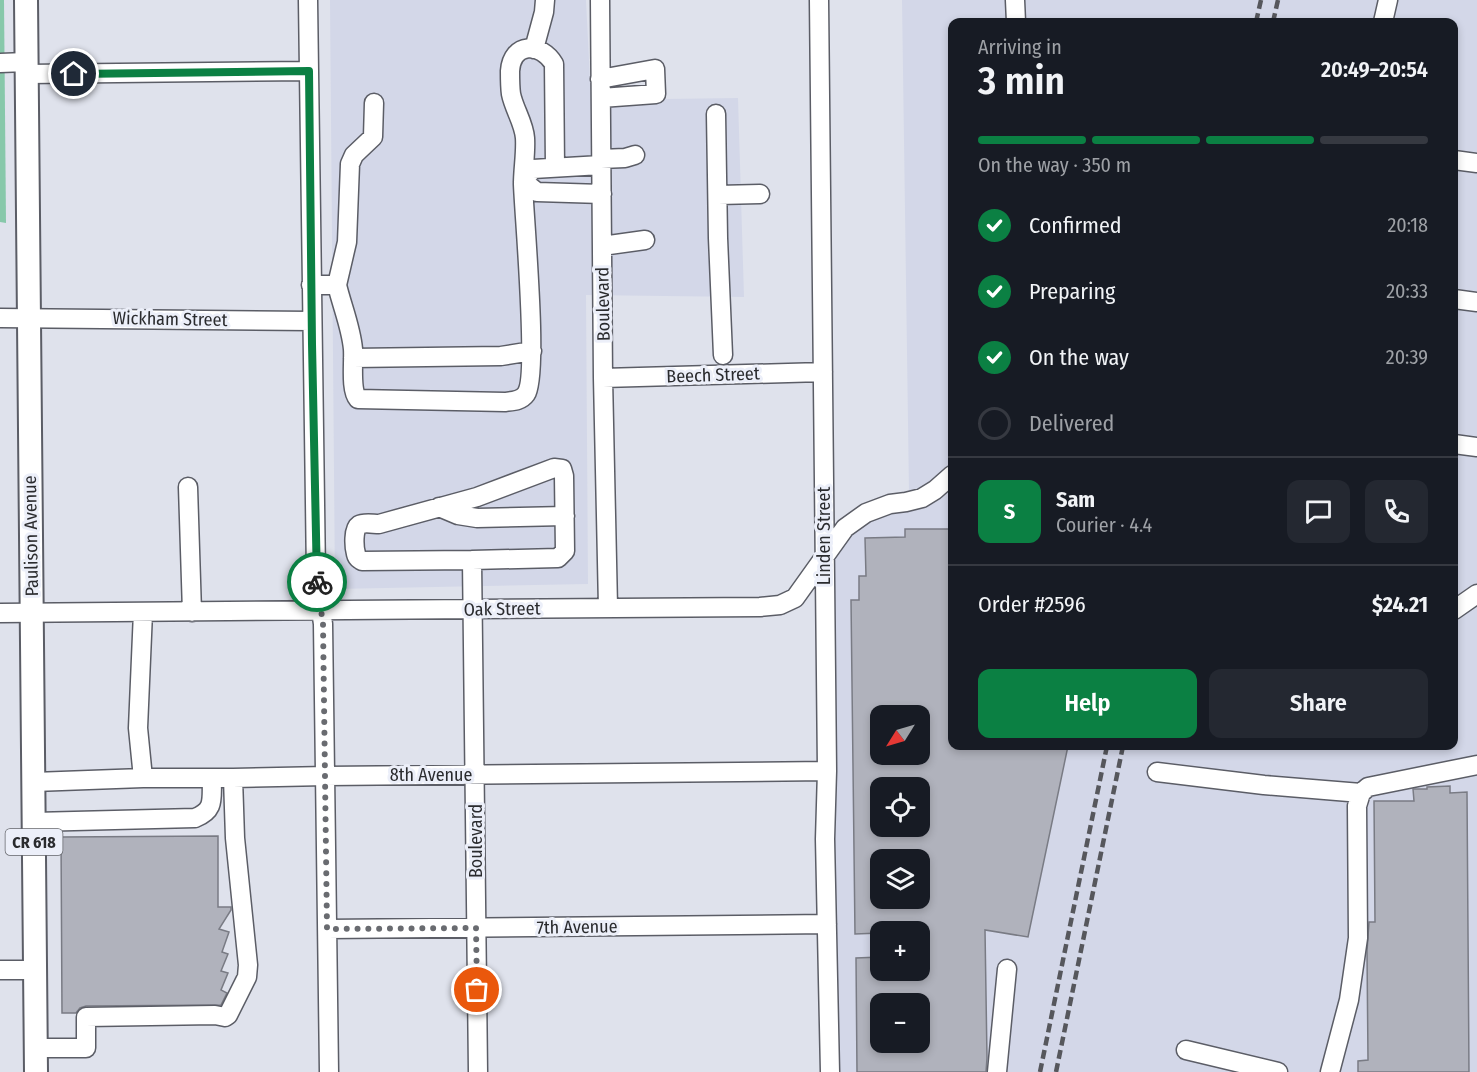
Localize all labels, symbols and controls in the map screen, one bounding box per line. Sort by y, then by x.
text: Arriving in [978,35,1062,59]
pin [48,48,99,99]
text: 20:49–20:54 [1321,56,1428,83]
icon: home [57,57,90,90]
text: 3 min [978,58,1065,104]
text: On the way · 350 m [978,153,1131,177]
icon: check [978,209,1011,242]
text: Confirmed [1029,212,1122,239]
text: 20:18 [1388,213,1428,237]
street label: Boulevard [591,267,615,341]
icon: check [978,275,1011,308]
text: Preparing [1029,278,1115,305]
text: 20:33 [1386,279,1428,303]
street label: Wickham Street [112,307,228,331]
icon: check [978,341,1011,374]
text: On the way [1029,344,1129,371]
text: 20:39 [1386,345,1428,369]
street label: Beech Street [666,362,760,388]
text: Delivered [1029,410,1114,437]
street label: Paulison Avenue [19,475,43,597]
button: chat [1287,480,1350,543]
button: phone [1365,480,1428,543]
text: Sam [1056,486,1095,513]
street label: Linden Street [813,487,835,585]
text: S [1004,498,1015,525]
text: Courier · 4.4 [1056,513,1152,537]
courier [287,552,347,612]
icon: bike [301,566,334,599]
text: Order #2596 [978,591,1086,618]
text: $24.21 [1372,591,1428,618]
street label: Oak Street [463,597,541,621]
button: Help [978,669,1197,738]
button: Share [1209,669,1428,738]
north arrow [870,705,930,765]
map controls [870,705,930,1053]
street label: 8th Avenue [390,764,472,786]
button: locate [870,777,930,837]
street label: Boulevard [465,804,487,878]
road number: CR 618 [6,829,63,855]
button: layers [870,849,930,909]
street label: 7th Avenue [536,915,618,939]
button: + [870,921,930,981]
pin [451,964,502,1015]
icon: bag [460,973,493,1006]
button: − [870,993,930,1053]

